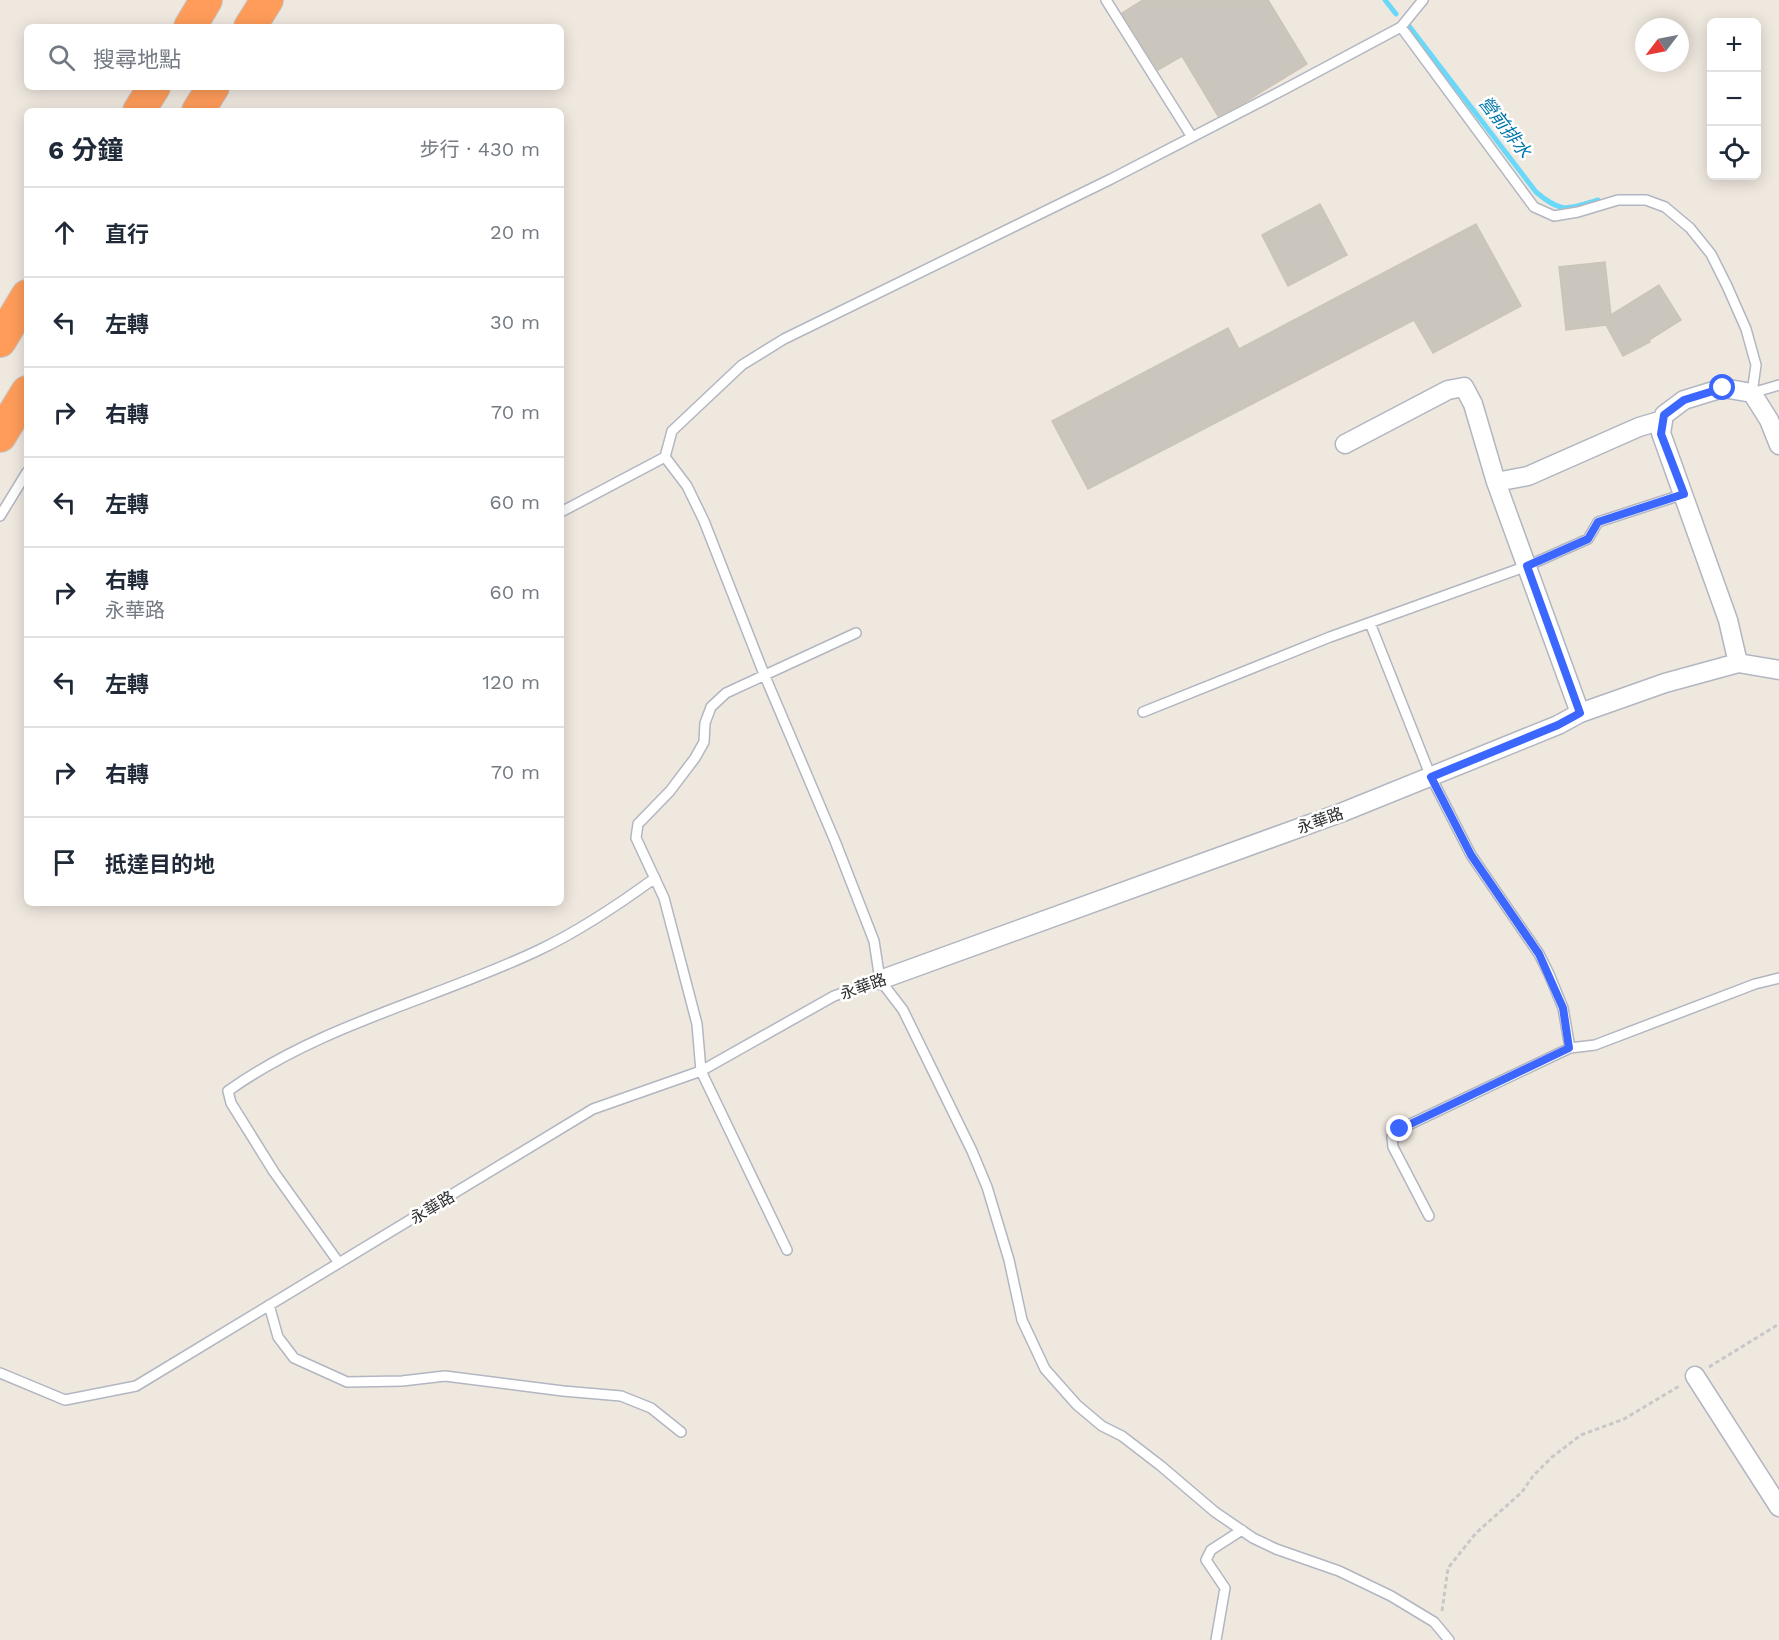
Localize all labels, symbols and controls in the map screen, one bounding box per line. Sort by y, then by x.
north arrow [1635,18,1689,72]
map controls [1707,18,1761,180]
button: + [1707,18,1761,72]
search box [24,24,564,90]
icon: search [45,41,78,74]
text: 搜尋地點 [93,47,181,72]
button: − [1707,72,1761,126]
water label: 營前排水 [1475,92,1536,162]
button: locate [1707,126,1761,180]
text: 6 分鐘 [48,135,123,165]
text: 步行 · 430 m [420,137,540,161]
icon: ahead [48,216,81,249]
text: 20 m [490,220,540,244]
text: 直行 [105,222,149,247]
icon: left [48,306,81,339]
text: 30 m [490,310,540,334]
text: 左轉 [105,312,149,337]
route start [1709,374,1735,400]
icon: right [48,396,81,429]
text: 70 m [491,400,540,424]
text: 右轉 [105,402,149,427]
icon: left [48,486,81,519]
text: 60 m [490,490,540,514]
text: 左轉 [105,492,149,517]
text: 右轉 [105,568,149,593]
icon: right [48,576,81,609]
text: 60 m [490,580,540,604]
text: 永華路 [105,598,165,622]
icon: left [48,666,81,699]
text: 120 m [482,670,540,694]
text: 左轉 [105,672,149,697]
icon: right [48,756,81,789]
text: 70 m [491,760,540,784]
text: 右轉 [105,762,149,787]
street label: 永華路 [1294,803,1346,838]
icon: arrive [48,846,81,879]
text: 抵達目的地 [105,852,215,877]
street label: 永華路 [837,969,889,1004]
route end [1386,1115,1412,1141]
street label: 永華路 [407,1187,458,1228]

